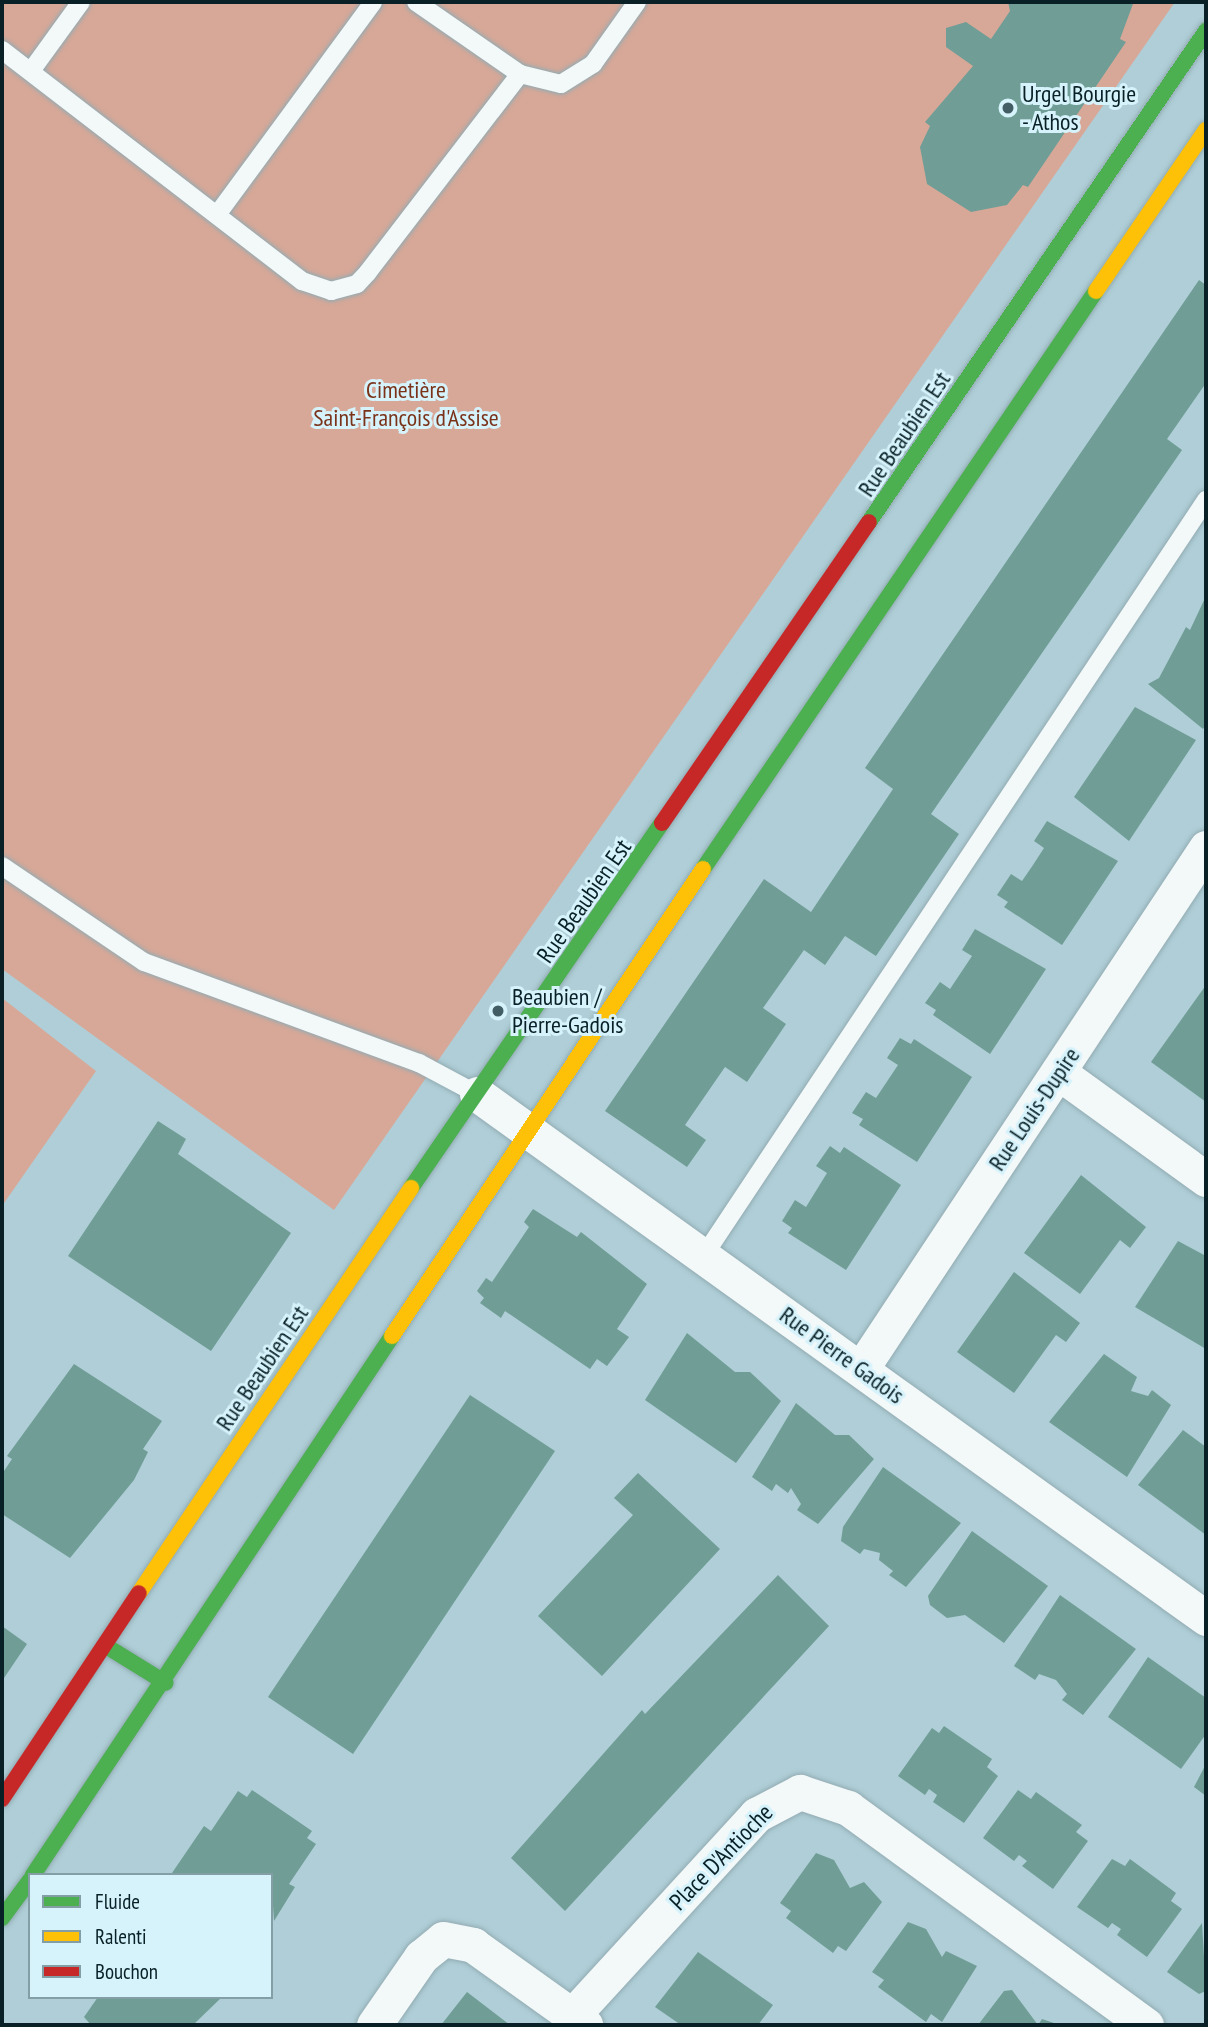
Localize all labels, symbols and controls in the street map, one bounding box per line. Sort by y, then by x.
place label: Urgel Bourgie - Athos [1022,80,1136,136]
marker: Urgel Bourgie - Athos [1000,100,1016,116]
street label: Rue Beaubien Est [852,366,956,502]
park label: Cimetière Saint-François d'Assise [313,376,499,432]
street label: Rue Beaubien Est [531,834,637,968]
place label: Beaubien / Pierre-Gadois [512,983,623,1039]
marker: Beaubien / Pierre-Gadois [490,1003,506,1019]
street label: Rue Louis-Dupire [982,1042,1086,1176]
street label: Rue Beaubien Est [210,1300,314,1436]
street label: Rue Pierre Gadois [774,1300,910,1410]
street label: Place D'Antioche [663,1798,779,1916]
legend [28,1873,273,1999]
text: Fluide [95,1888,140,1915]
text: Ralenti [95,1923,147,1950]
text: Bouchon [95,1958,158,1985]

